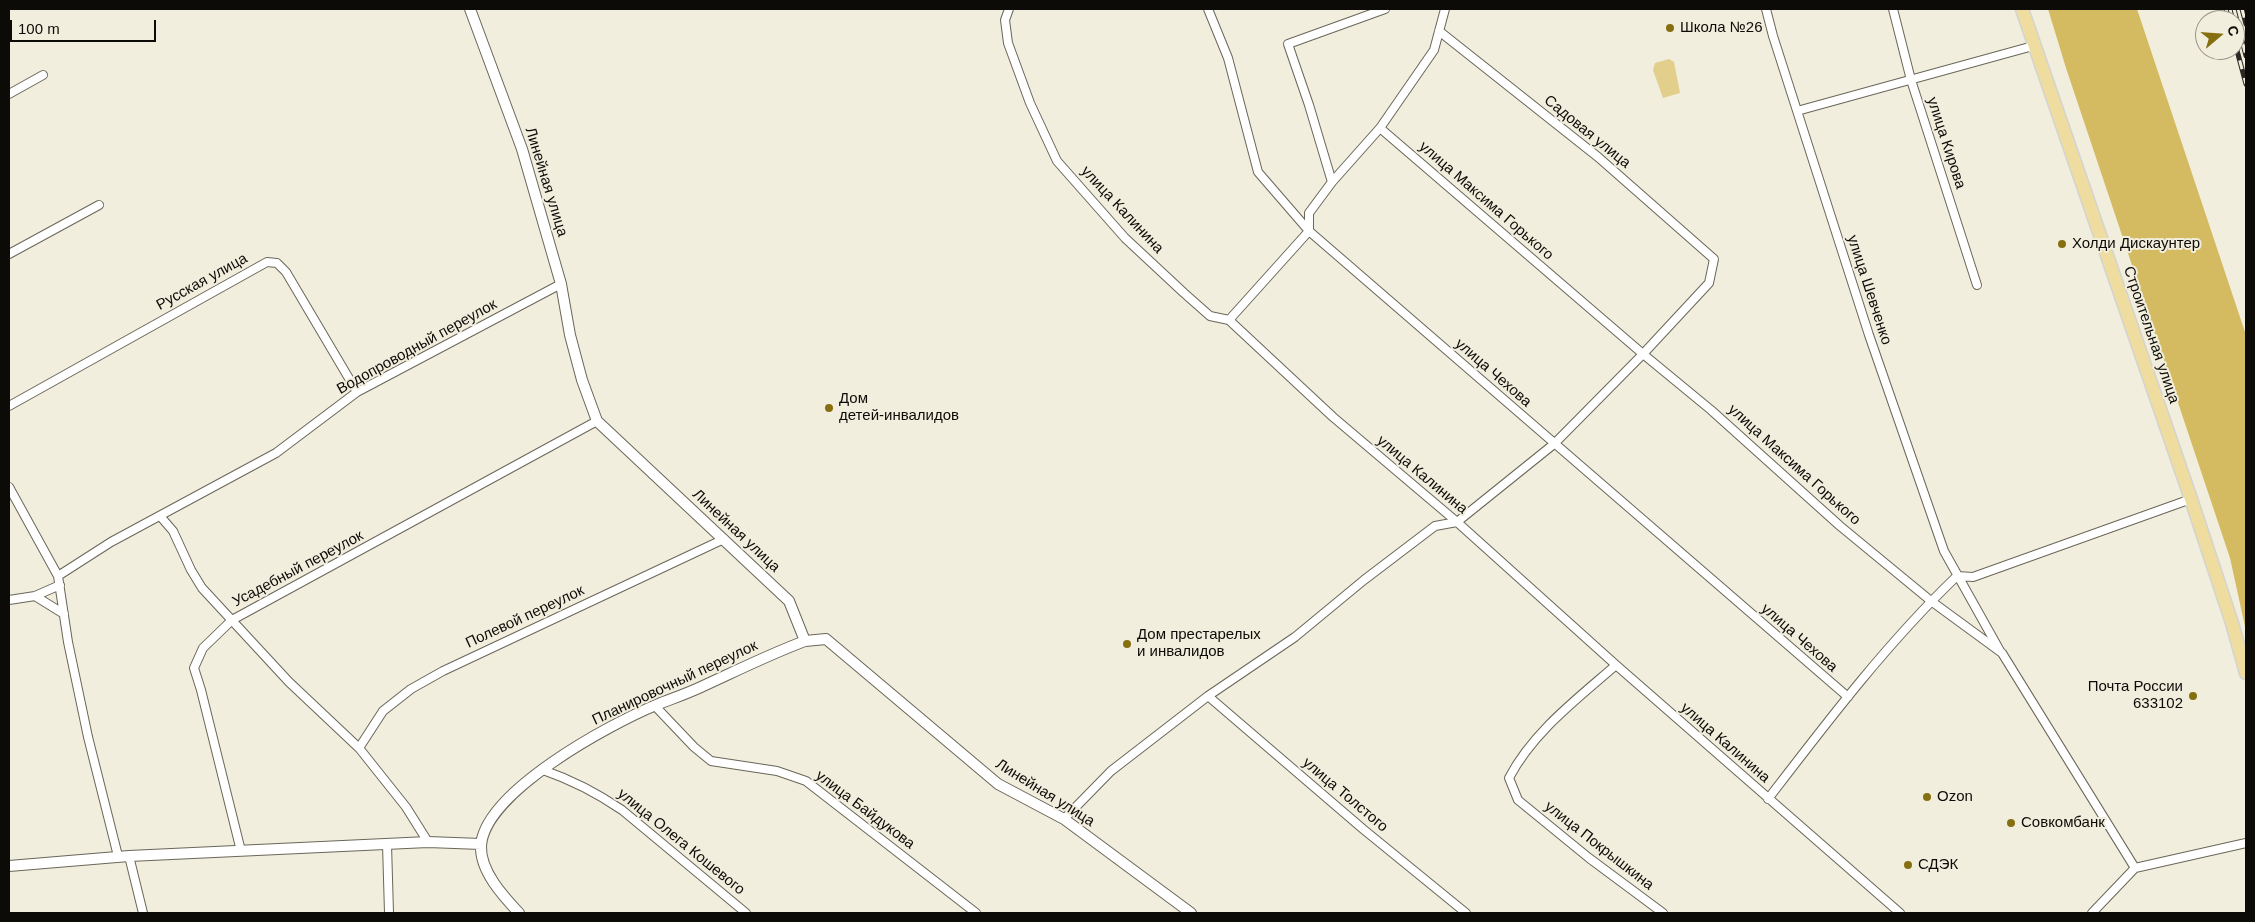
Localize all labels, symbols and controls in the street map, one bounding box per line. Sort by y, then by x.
scale bar [12,10,159,42]
north arrow [2195,10,2245,60]
place label: Школа №26 [1680,19,1763,37]
text: 100 m [18,20,60,37]
marker: Школа №26 [1664,22,1676,34]
text: С [2224,23,2242,38]
street label: Садовая улица [1540,92,1634,172]
street label: улица Кирова [1923,95,1969,191]
street label: Линейная улица [521,125,571,239]
street label: улица Максима Горького [1415,138,1557,264]
street label: улица Калинина [1077,163,1167,257]
street label: улица Шевченко [1843,233,1895,347]
place label: Холди Дискаунтер [2072,235,2200,253]
marker: Холди Дискаунтер [2056,238,2068,250]
street label: Русская улица [153,250,251,314]
street label: Строительная улица [2119,264,2183,406]
street label: Водопроводный переулок [334,295,500,399]
street label: улица Чехова [1451,335,1535,411]
place label: Дом детей-инвалидов [839,390,959,425]
street label: улица Максима Горького [1724,401,1864,529]
marker: Дом детей-инвалидов [823,402,835,414]
street label: улица Калинина [1373,432,1471,518]
street label: Линейная улица [688,486,784,576]
street label: Усадебный переулок [230,527,366,611]
street label: Полевой переулок [463,582,587,652]
street label: улица Чехова [1757,600,1841,676]
place label: Дом престарелых и инвалидов [1137,626,1261,661]
street label: Планировочный переулок [589,637,761,729]
marker: Дом престарелых и инвалидов [1121,638,1133,650]
place label: Почта России 633102 [2088,678,2183,713]
marker: Почта России 633102 [2187,690,2199,702]
street label: улица Калинина [1676,699,1774,787]
street label: улица Толстого [1299,754,1391,836]
street label: Линейная улица [992,755,1098,831]
street label: улица Байдукова [812,767,918,853]
street label: улица Олега Кошевого [614,785,748,899]
place label: Ozon [1937,788,1973,806]
marker: Ozon [1921,791,1933,803]
street label: улица Покрышкина [1541,798,1657,894]
place label: Совкомбанк [2021,814,2105,832]
marker: Совкомбанк [2005,817,2017,829]
place label: СДЭК [1918,856,1958,874]
marker: СДЭК [1902,859,1914,871]

